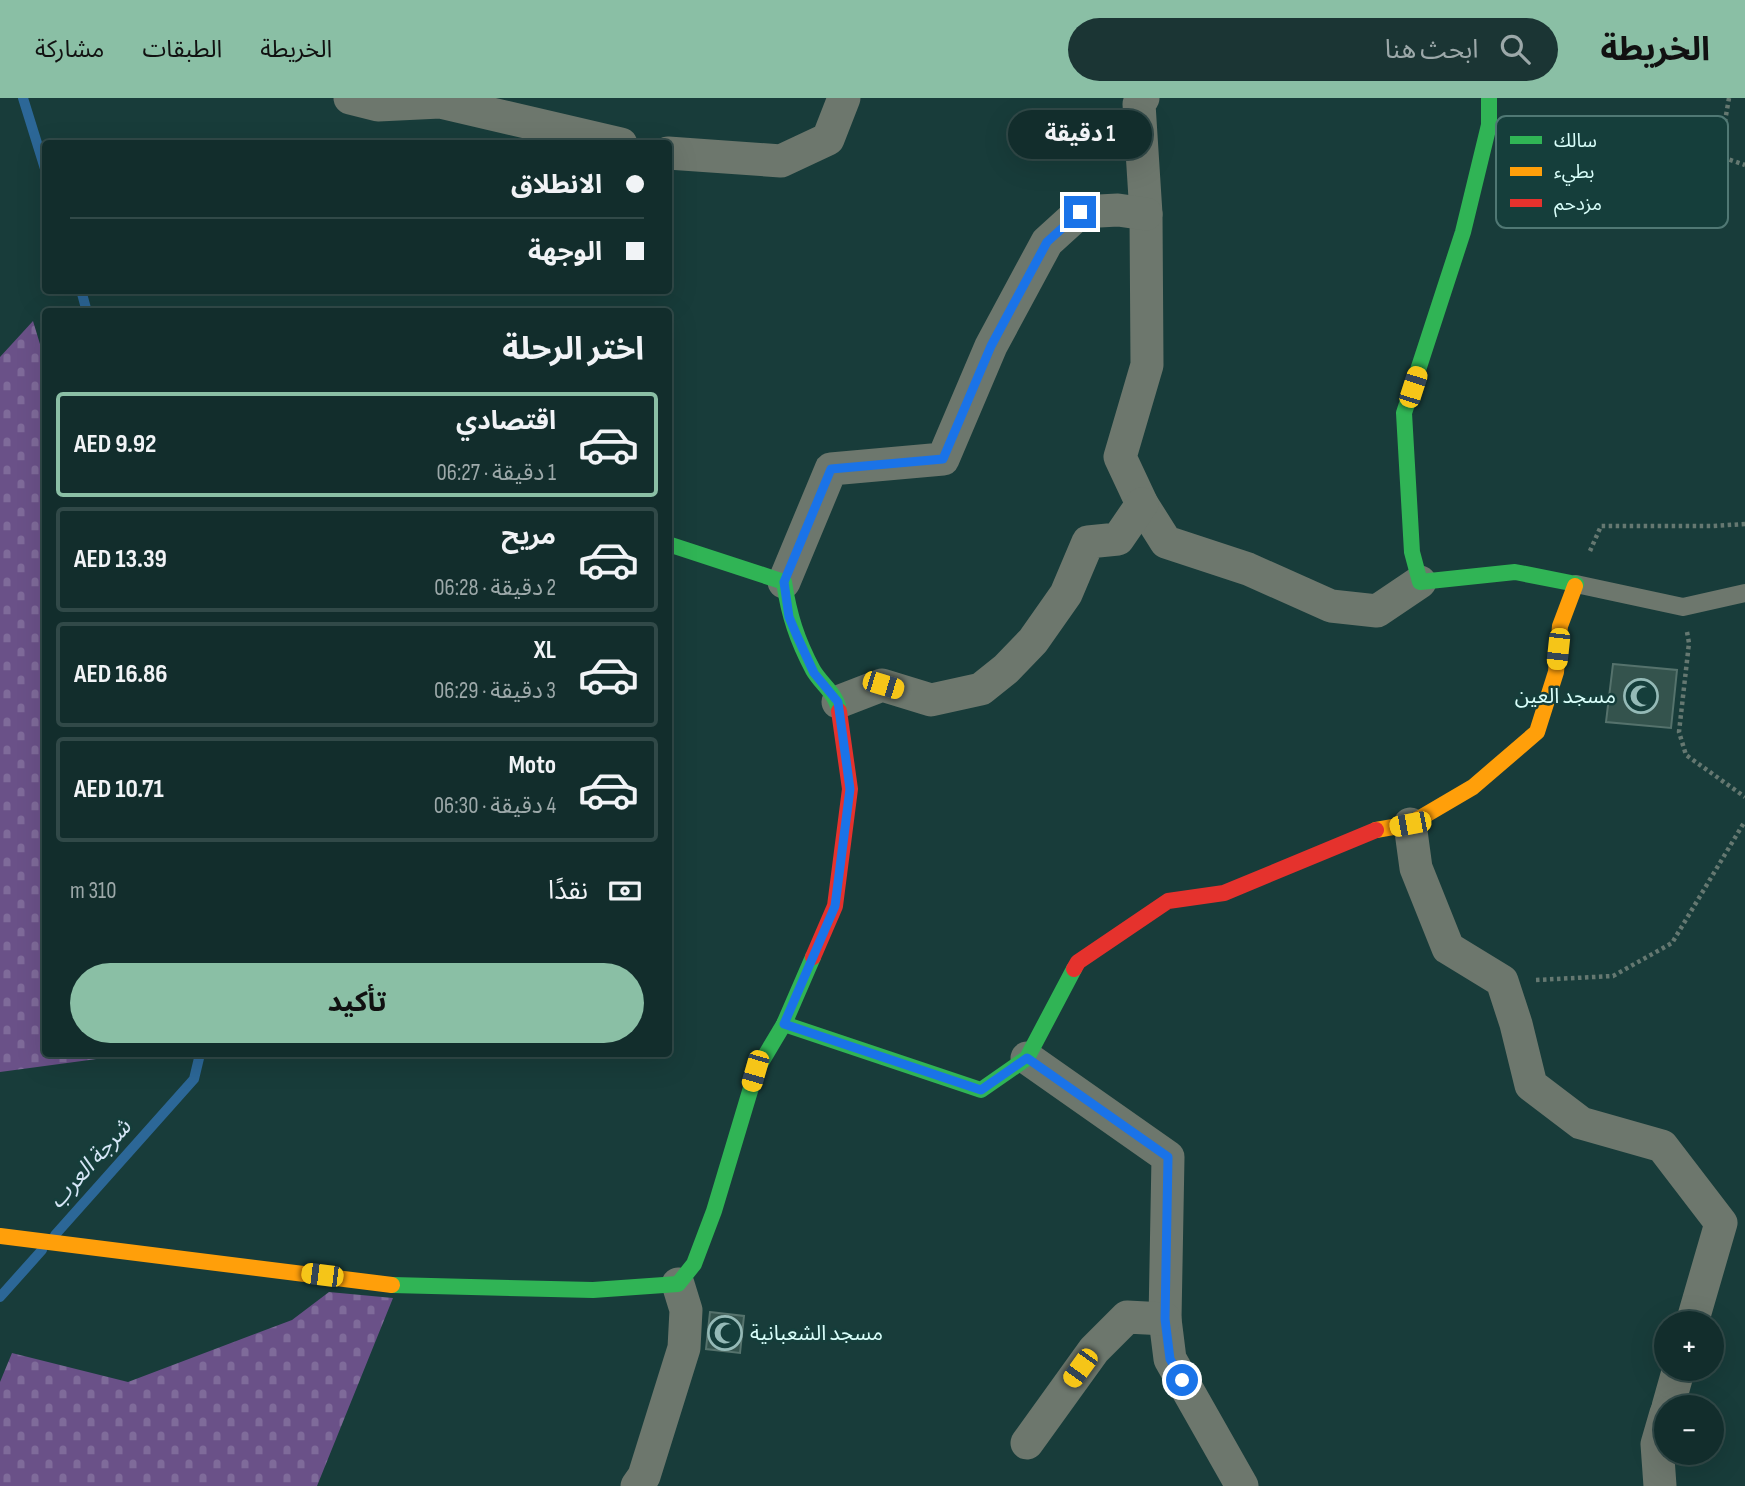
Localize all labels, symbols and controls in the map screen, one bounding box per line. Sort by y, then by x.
search box [1068,18,1558,81]
icon: search [1496,30,1534,68]
text: الخريطة [1600,30,1710,70]
text: مشاركة [35,35,104,64]
text: الطبقات [142,35,222,64]
text: الخريطة [260,35,332,64]
text: ابحث هنا [1385,35,1478,66]
callout: 1 دقيقة [1008,110,1152,159]
legend [1496,116,1728,228]
text: 1 دقيقة [1045,120,1115,148]
text: سالك [1554,130,1597,153]
text: بطيء [1554,161,1594,186]
text: الانطلاق [511,170,602,201]
text: مزدحم [1554,193,1602,218]
route end [1064,196,1096,228]
text: الوجهة [528,237,602,268]
text: اختر الرحلة [502,330,644,369]
car [1397,364,1430,410]
text: اقتصادي [456,406,556,437]
icon: car [577,413,640,476]
text: AED 9.92 [74,429,156,460]
text: 1 دقيقة · 06:27 [437,459,556,487]
text: مريح [501,521,556,552]
icon: car [577,528,640,591]
text: AED 13.39 [74,544,167,575]
text: 2 دقيقة · 06:28 [434,574,556,602]
car [1546,627,1571,671]
text: XL [534,635,556,666]
icon: car [577,643,640,706]
text: AED 16.86 [74,659,168,690]
car [860,669,907,701]
text: 3 دقيقة · 06:29 [434,677,556,705]
mosque icon: مسجد العين [1622,677,1660,715]
place label: مسجد العين [1515,684,1616,709]
text: Moto [508,750,556,781]
icon: car [577,758,640,821]
text: AED 10.71 [74,774,164,805]
text: 4 دقيقة · 06:30 [434,792,556,820]
car [1388,810,1433,838]
icon: cash [606,872,644,910]
text: نقدًا [548,876,588,907]
text: 310 m [70,877,116,905]
button: تأكيد [70,963,644,1043]
car [740,1048,771,1094]
water label: شرجة العرب [43,1113,138,1214]
car [300,1262,345,1288]
map controls [1654,1311,1724,1465]
button: + [1654,1311,1724,1381]
mosque icon: مسجد الشعبانية [706,1314,744,1352]
place label: مسجد الشعبانية [750,1321,883,1346]
car [1060,1345,1101,1391]
route start [1166,1364,1198,1396]
button: − [1654,1395,1724,1465]

